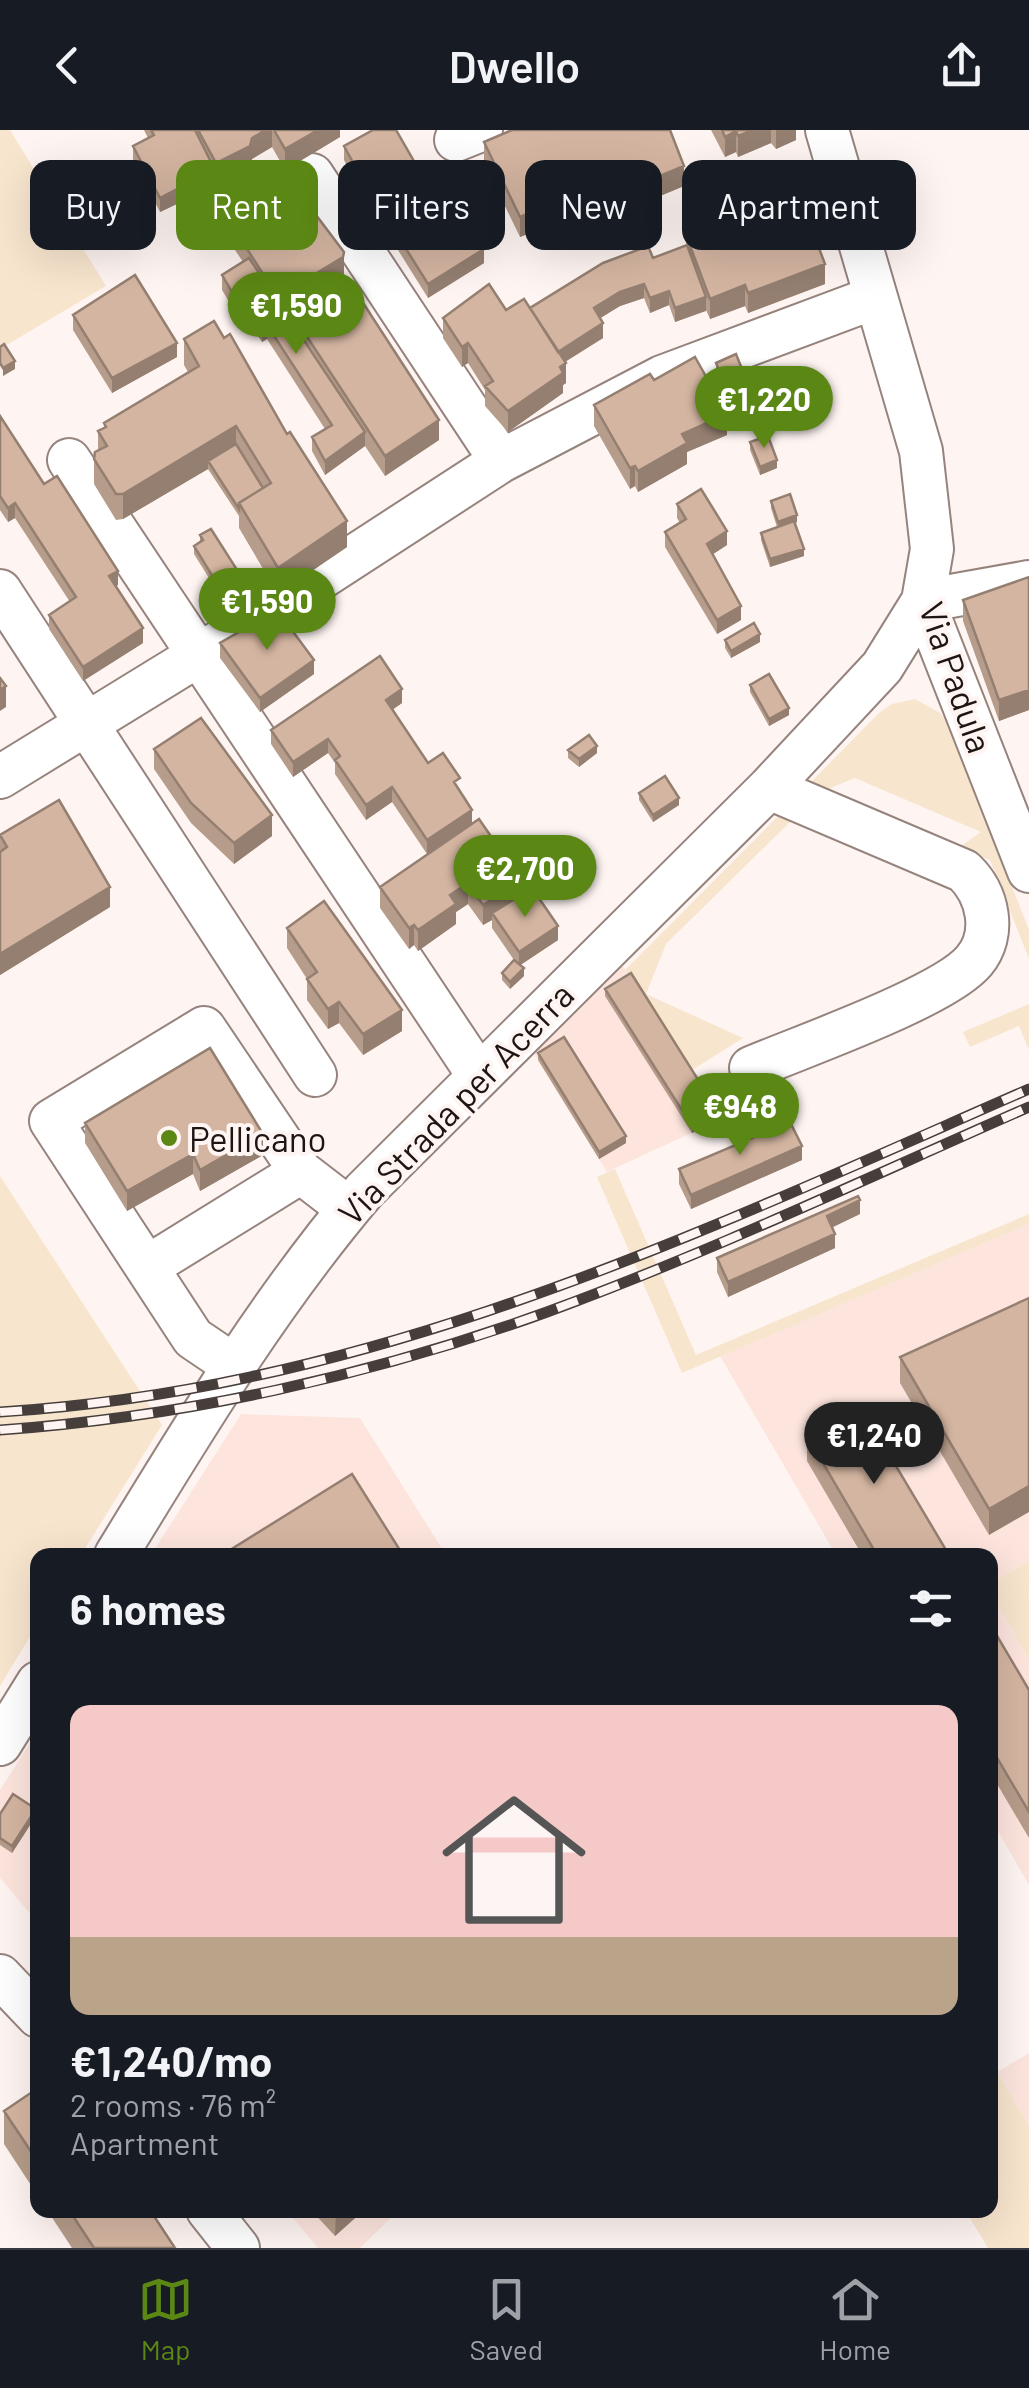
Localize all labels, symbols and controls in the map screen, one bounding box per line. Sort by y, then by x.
icon: back [40,38,95,93]
text: Dwello [449,38,580,92]
icon: share [934,38,989,93]
chip: Buy [30,160,156,250]
chip: Rent [176,160,318,250]
chip: Filters [338,160,505,250]
chip: New [525,160,662,250]
chip: Apartment [682,160,916,250]
pin: €1,590 [215,272,377,357]
text: €1,590 [250,285,342,323]
pin: €1,220 [683,366,845,451]
text: €1,220 [717,379,811,417]
pin: €1,590 [186,568,348,653]
text: €1,590 [221,581,313,619]
street label: Via Padula [912,596,1002,758]
pin: €2,700 [444,835,606,920]
text: €2,700 [475,848,575,886]
street label: Via Strada per Acerra [329,973,581,1233]
pin: €948 [681,1073,799,1158]
text: €948 [703,1086,777,1124]
place label: Pellicano [189,1117,327,1159]
marker: Pellicano [158,1127,180,1149]
pin: €1,240 [793,1402,955,1487]
text: €1,240 [826,1415,922,1453]
icon: filters [903,1581,958,1636]
text: 6 homes [70,1583,226,1633]
icon: home [424,1770,604,1950]
text: €1,240/mo [70,2035,272,2085]
text: 2 rooms · 76 m² [70,2085,276,2123]
text: Apartment [70,2123,219,2161]
tab: Map [138,2272,193,2366]
tab: Saved [470,2272,543,2366]
tab: Home [819,2272,891,2366]

